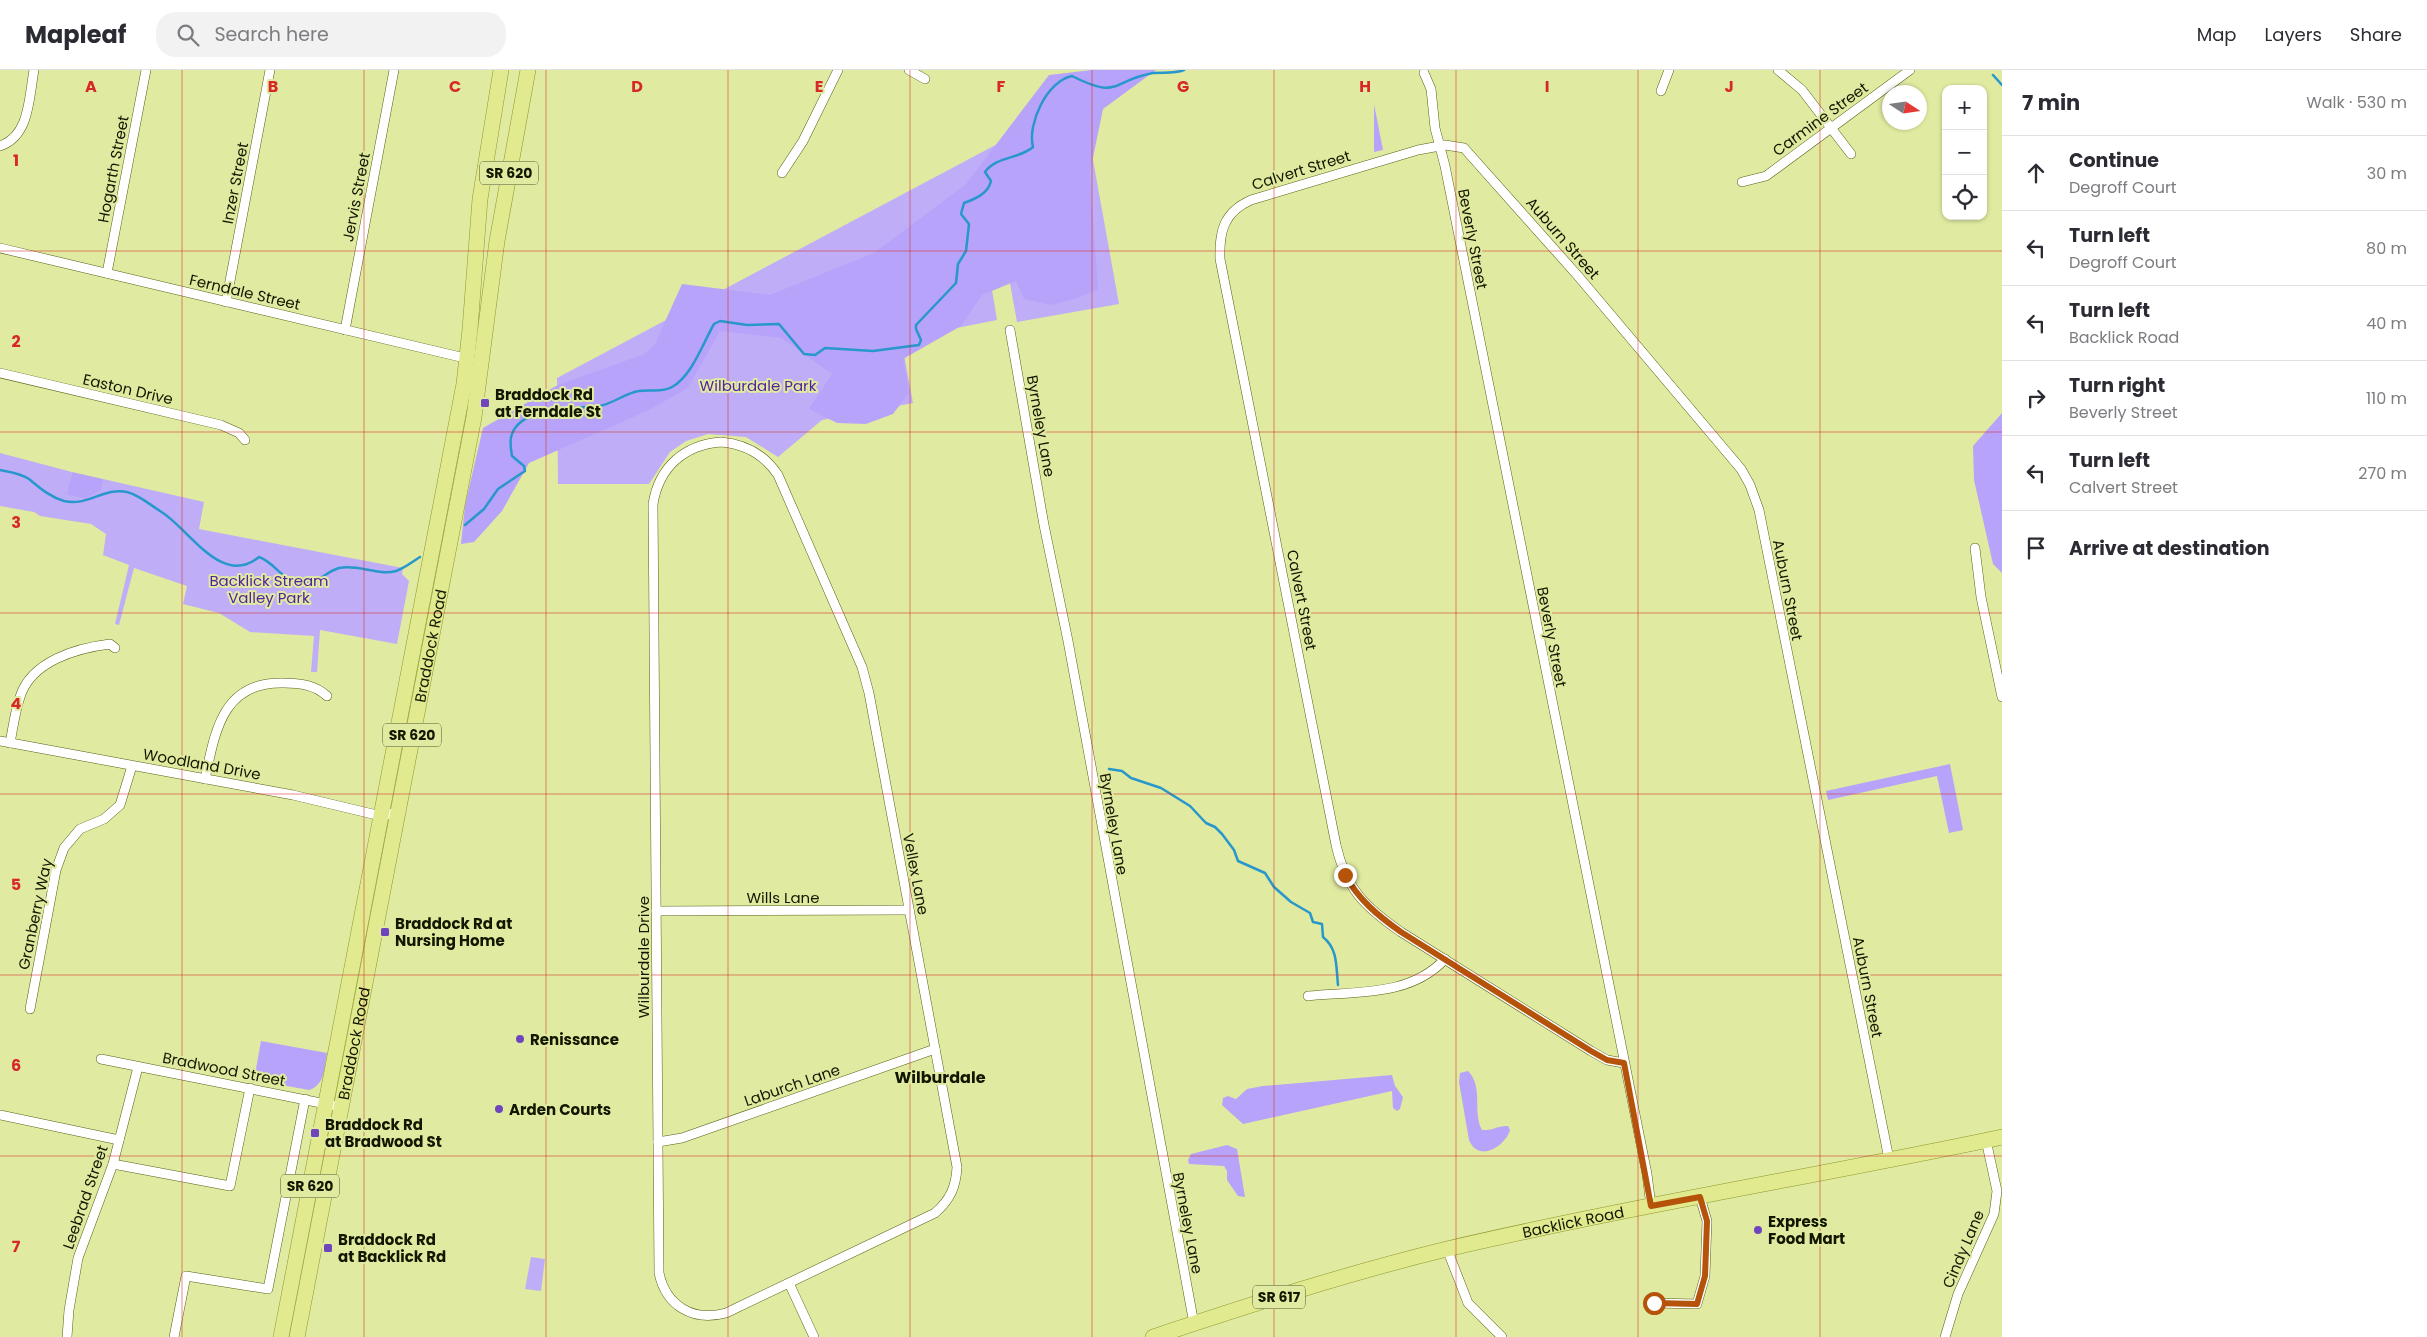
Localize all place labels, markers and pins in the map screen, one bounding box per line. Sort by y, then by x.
place label: Braddock Rd at Ferndale St [495,384,601,422]
marker: Braddock Rd at Ferndale St [479,397,491,409]
place label: Braddock Rd at Nursing Home [395,913,512,951]
marker: Braddock Rd at Nursing Home [379,926,391,938]
place label: Renissance [530,1029,619,1050]
marker: Renissance [514,1033,526,1045]
place label: Arden Courts [509,1099,611,1120]
marker: Arden Courts [493,1103,505,1115]
place label: Braddock Rd at Bradwood St [325,1114,442,1152]
marker: Braddock Rd at Bradwood St [309,1127,321,1139]
place label: Express Food Mart [1768,1211,1845,1249]
marker: Express Food Mart [1752,1224,1764,1236]
place label: Braddock Rd at Backlick Rd [338,1229,446,1267]
marker: Braddock Rd at Backlick Rd [322,1242,334,1254]

